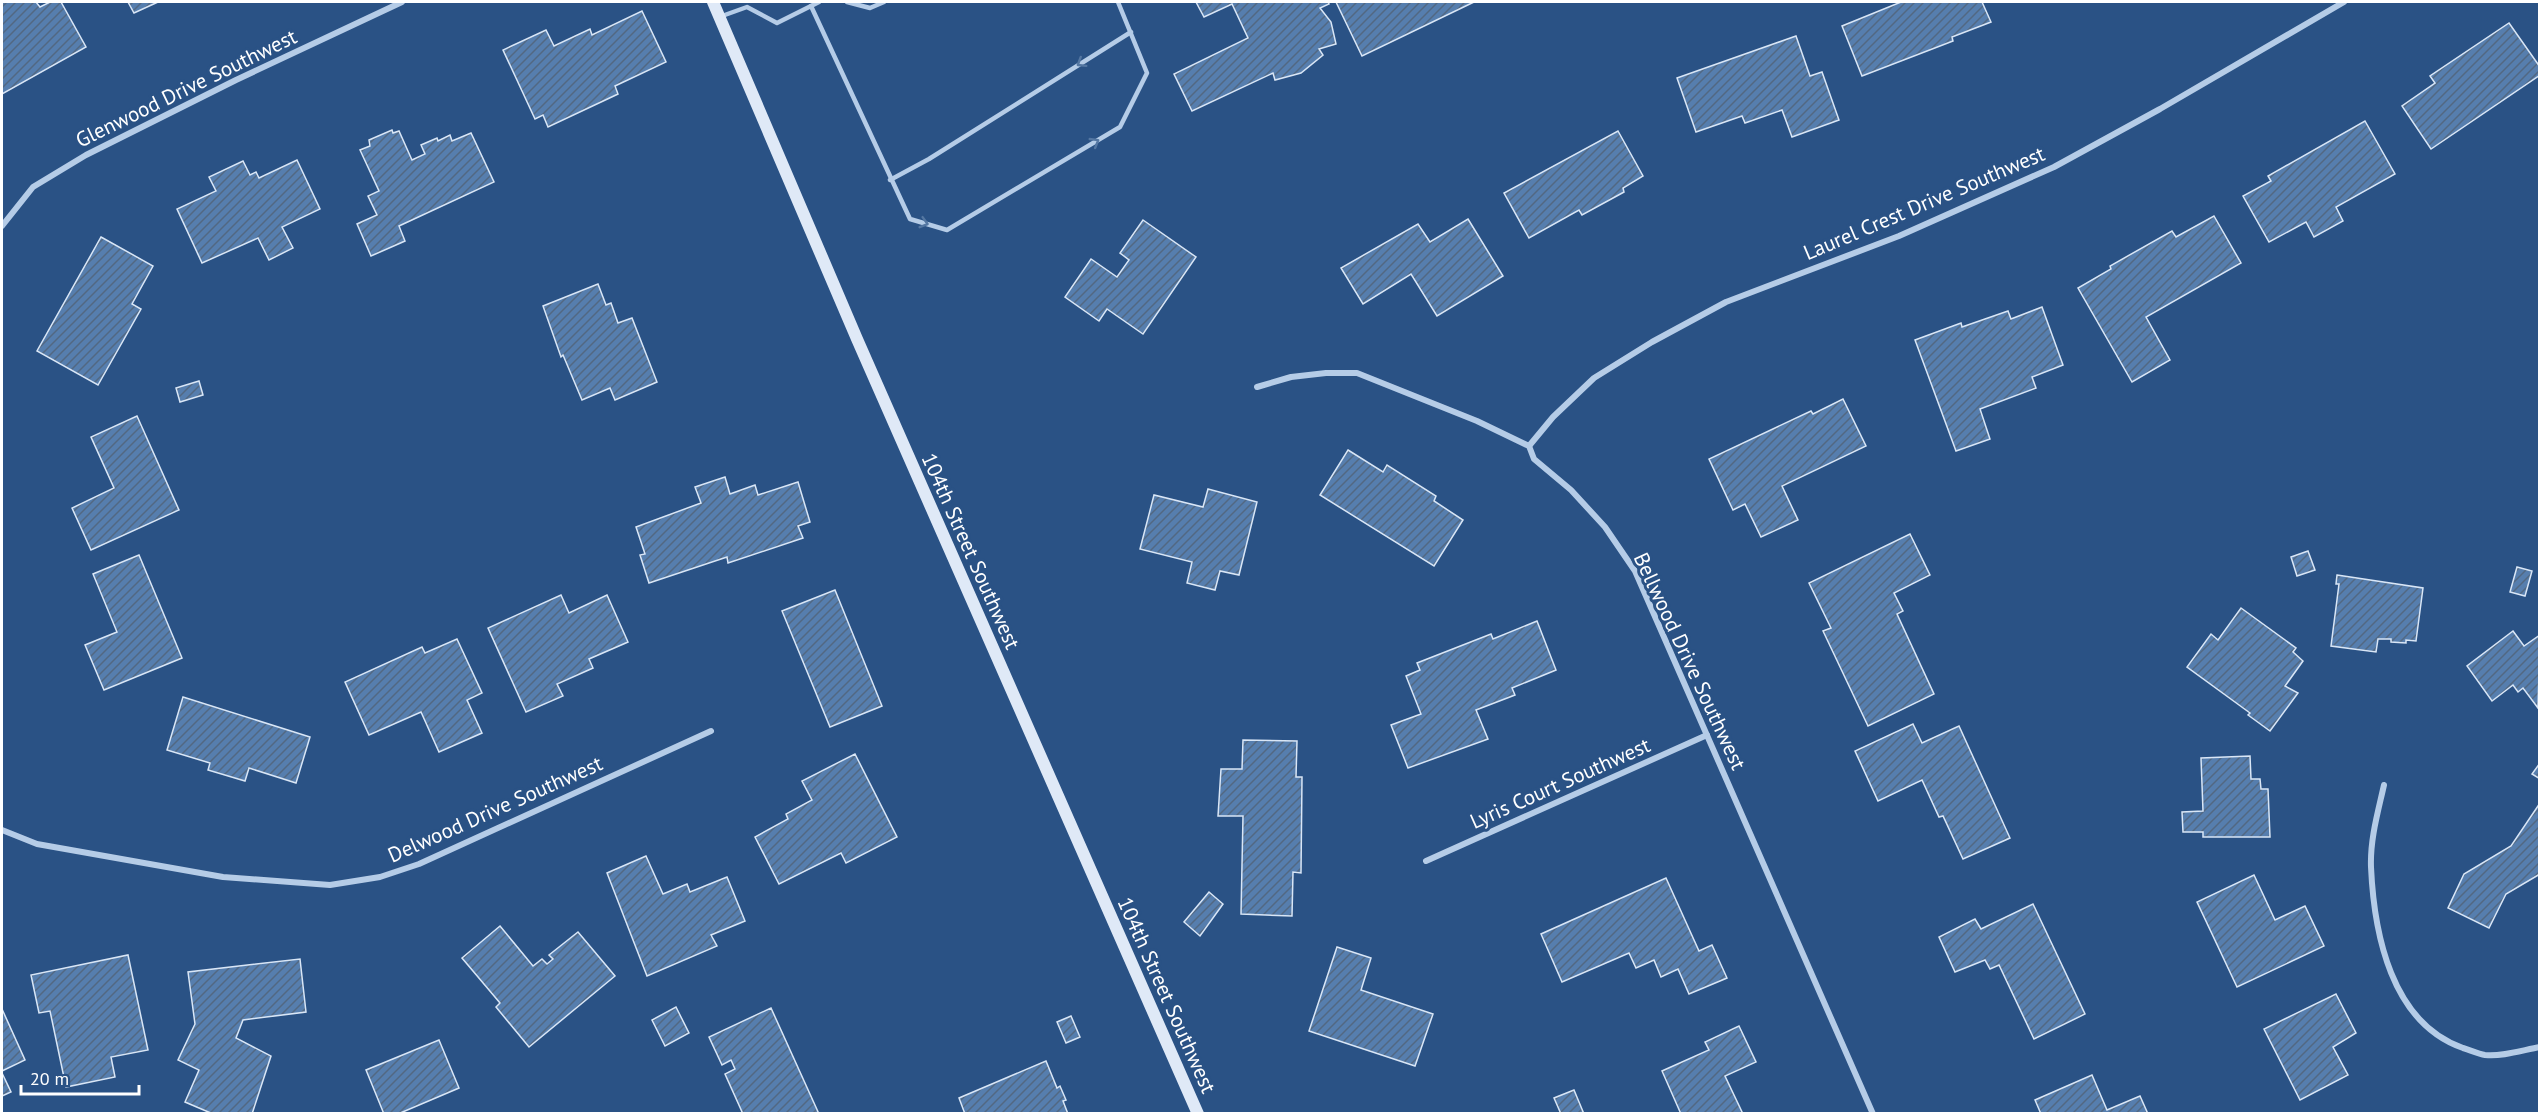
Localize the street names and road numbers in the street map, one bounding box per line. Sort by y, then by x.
street label: Glenwood Drive Southwest [71,23,301,153]
street label: Laurel Crest Drive Southwest [1799,140,2049,266]
street label: 104th Street Southwest [916,449,1026,653]
street label: Bellwood Drive Southwest [1628,548,1752,774]
street label: Lyris Court Southwest [1466,731,1654,835]
street label: Delwood Drive Southwest [384,749,606,869]
street label: 104th Street Southwest [1112,893,1222,1097]

